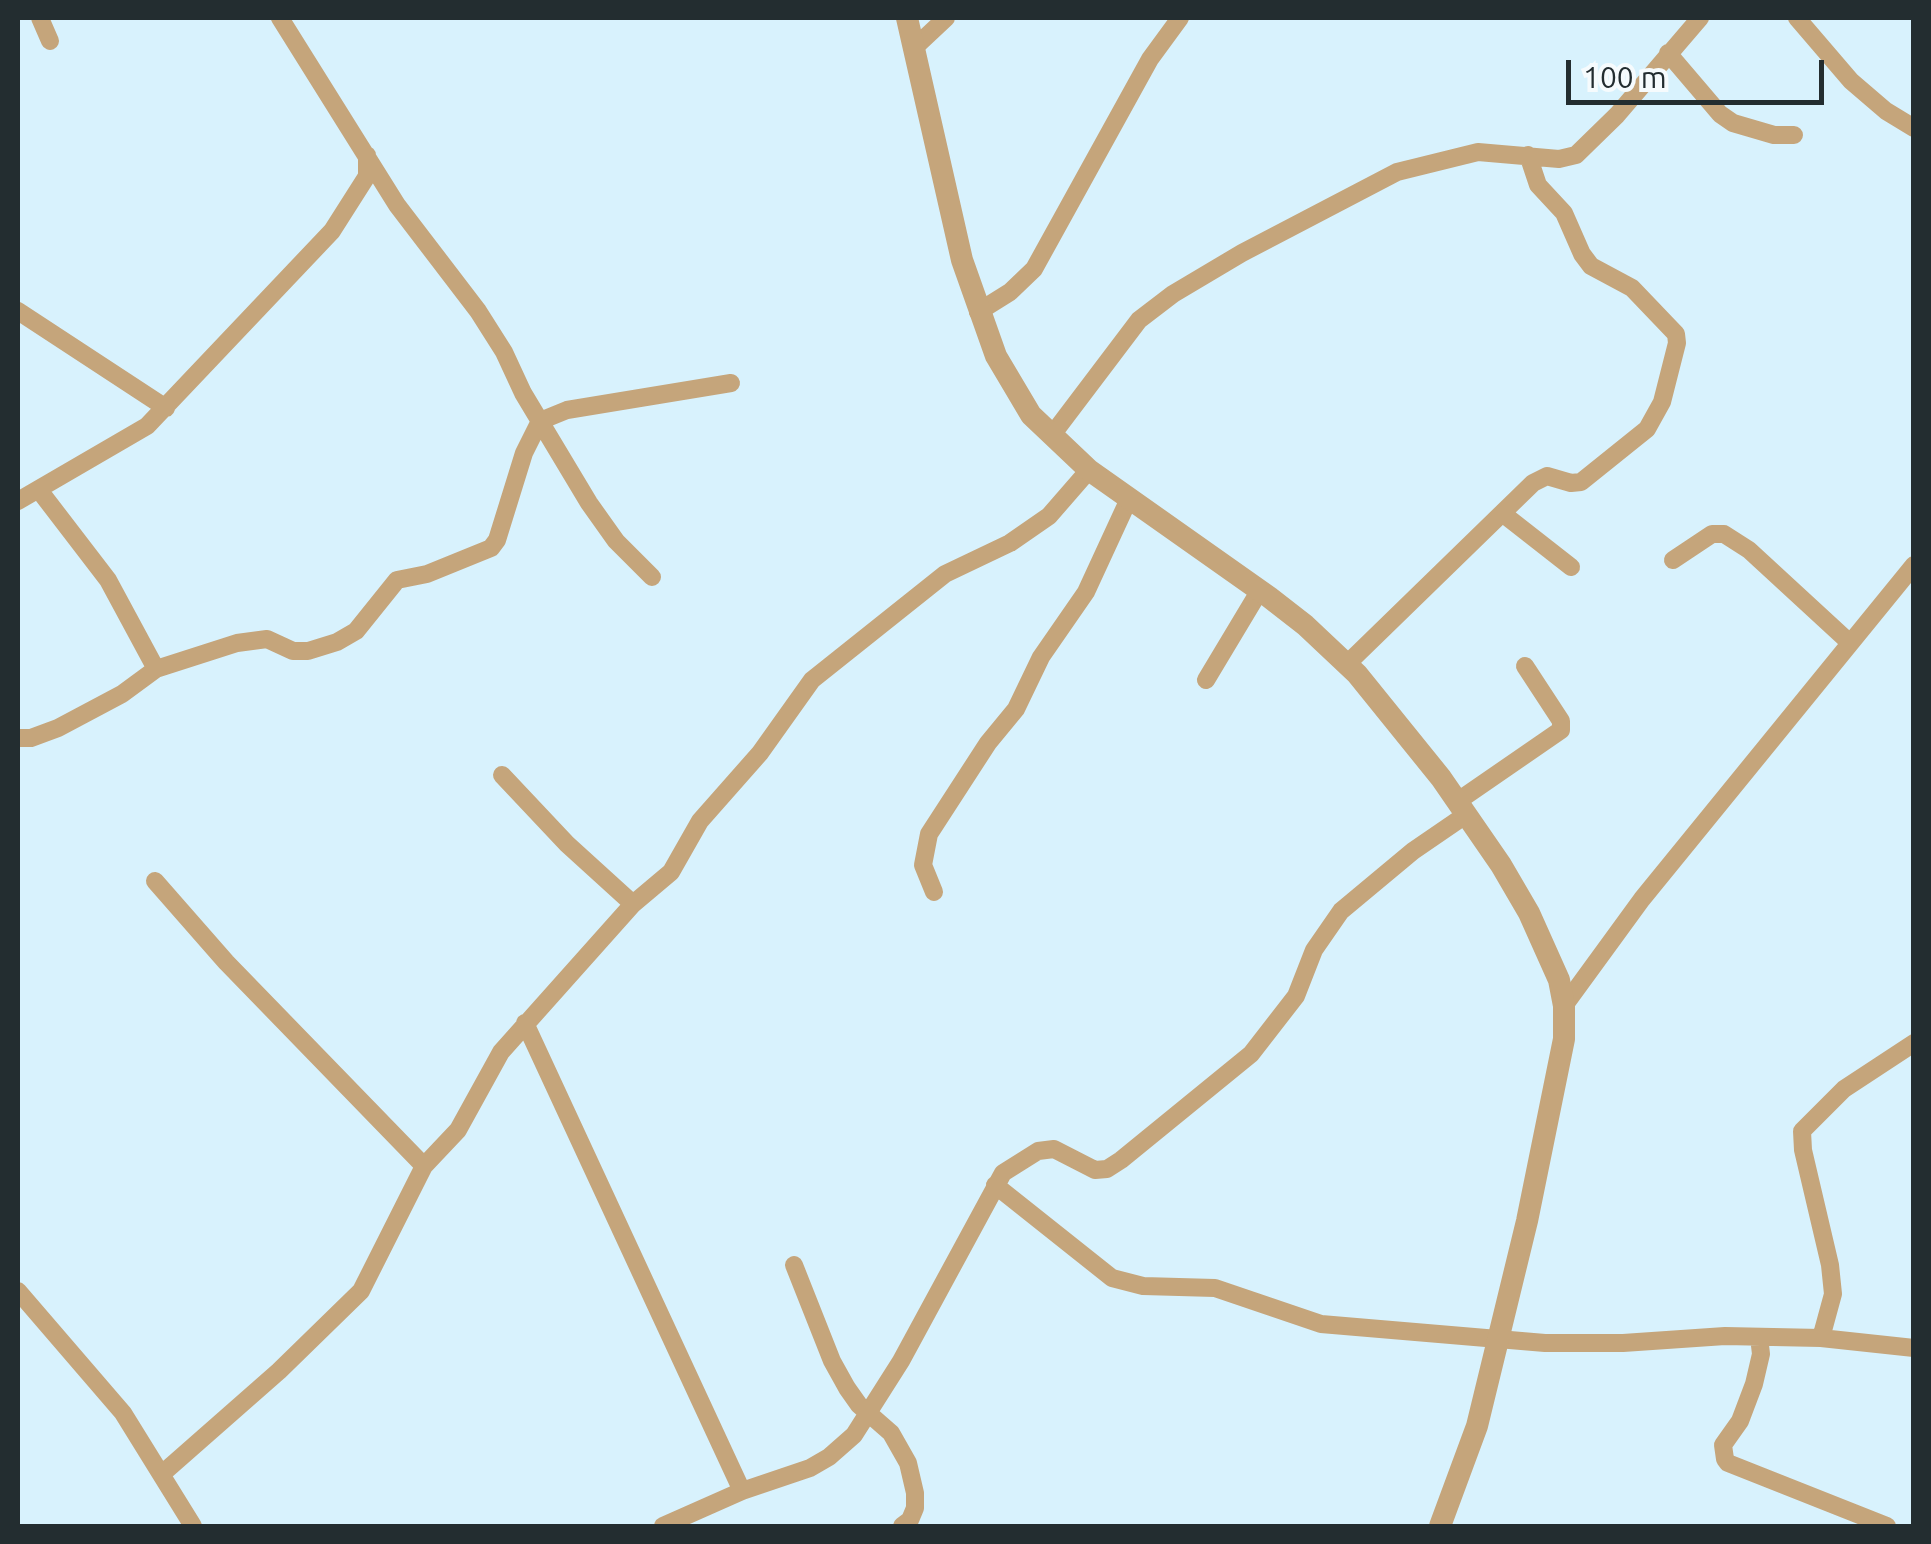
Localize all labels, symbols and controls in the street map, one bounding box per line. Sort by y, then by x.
scale bar [1571,40,1828,102]
text: 100 m [1583,60,1667,94]

